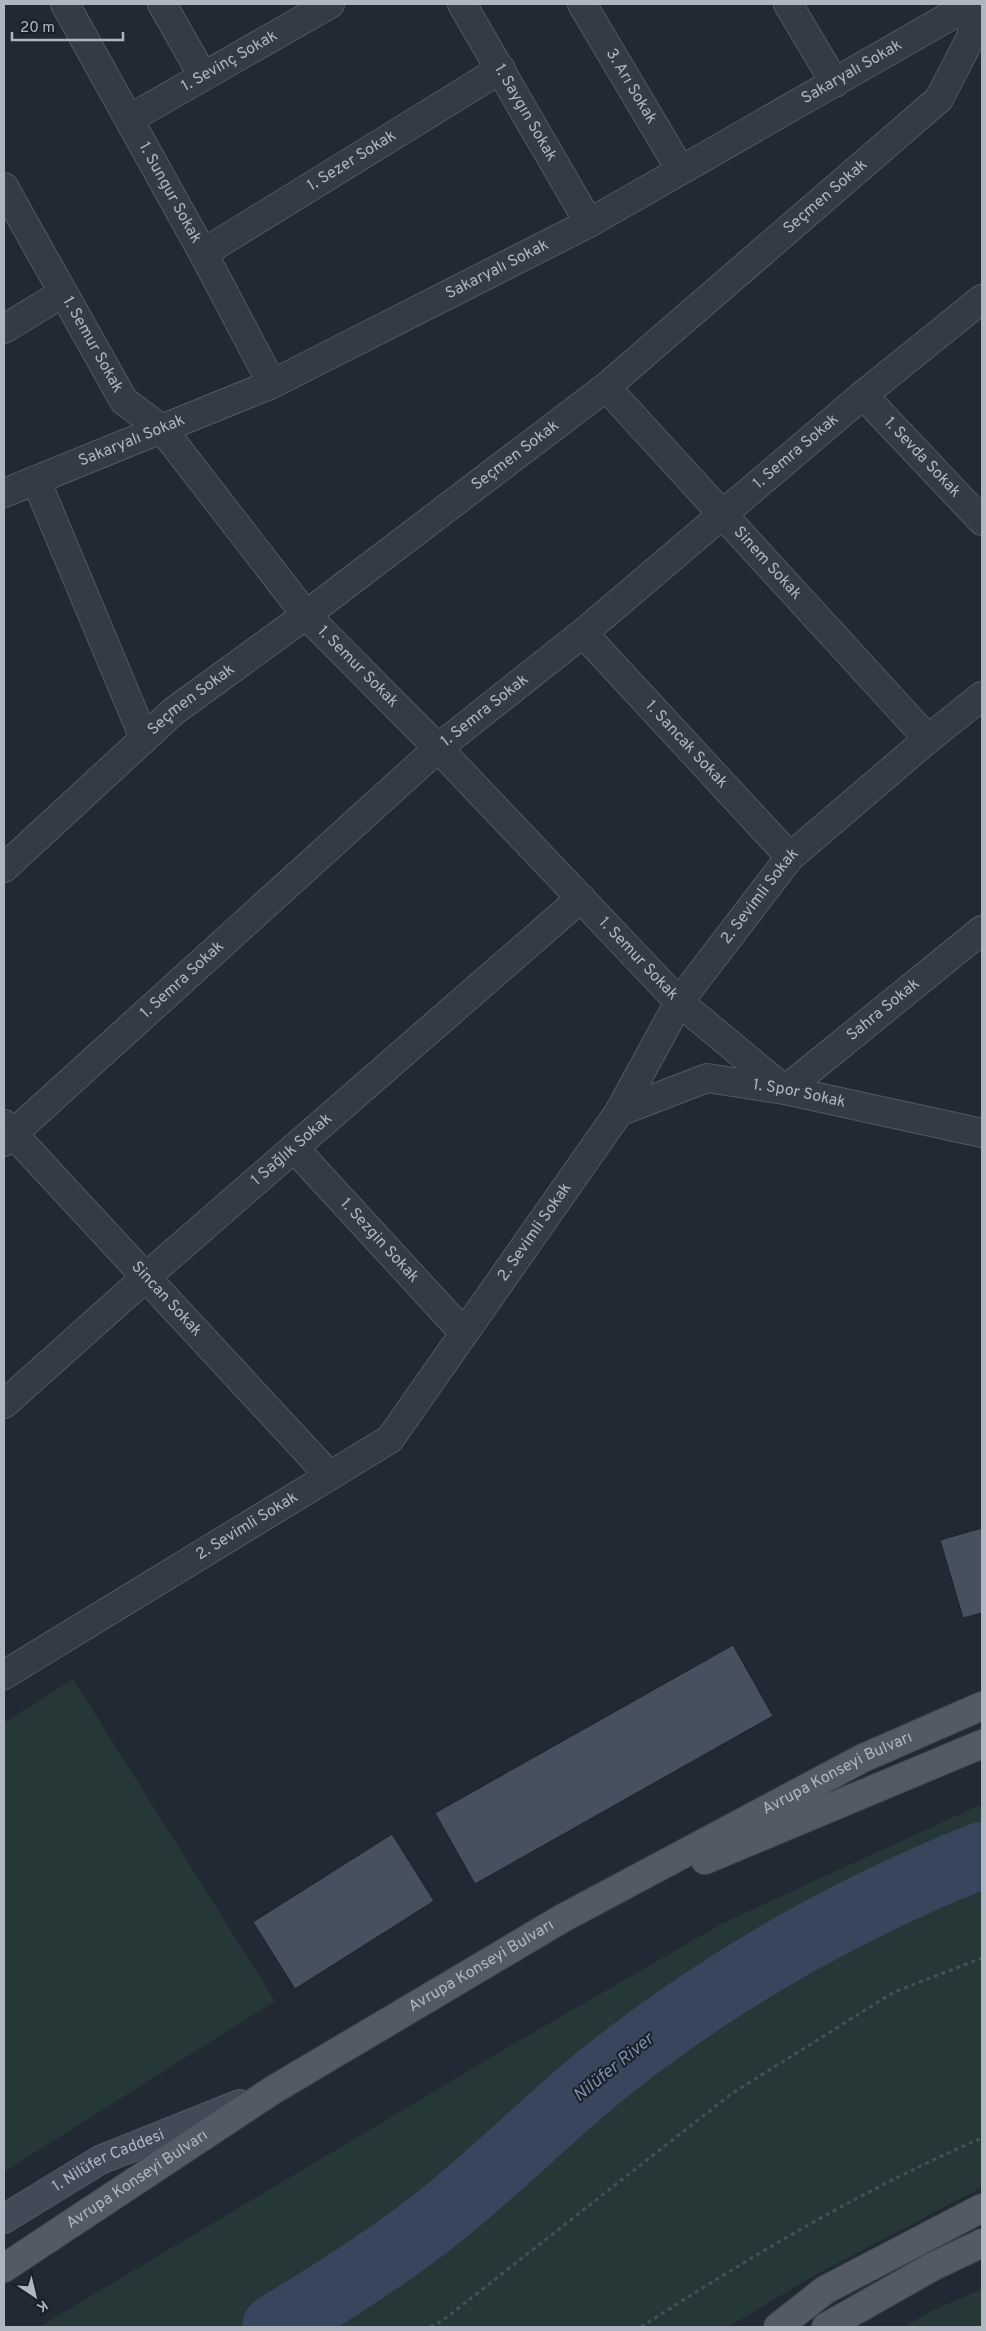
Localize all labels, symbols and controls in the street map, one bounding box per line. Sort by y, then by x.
scale bar [12,10,124,42]
text: 20 m [20,19,55,38]
street label: 1. Sevinç Sokak [178,26,281,97]
street label: Sakaryalı Sokak [798,35,906,109]
street label: 3. Arı Sokak [601,45,661,128]
street label: 1. Saygın Sokak [489,61,561,165]
street label: 1. Sezer Sokak [304,126,400,196]
street label: 1. Sungur Sokak [134,139,206,247]
street label: Seçmen Sokak [780,155,872,239]
street label: Sakaryalı Sokak [442,235,552,304]
street label: 1. Semur Sokak [58,293,127,397]
street label: Sakaryalı Sokak [76,410,188,472]
street label: 1. Semra Sokak [749,410,843,494]
street label: 1. Sevda Sokak [879,413,965,502]
street label: Seçmen Sokak [468,416,563,495]
street label: Sinem Sokak [729,523,806,604]
street label: 1. Semur Sokak [313,622,402,712]
street label: Seçmen Sokak [144,660,239,740]
street label: 1. Semra Sokak [437,670,533,752]
street label: 1. Sancak Sokak [641,697,732,793]
street label: 2. Sevimli Sokak [717,844,803,948]
street label: 1. Semur Sokak [594,913,682,1005]
street label: 1. Semra Sokak [136,937,229,1023]
street label: Sahra Sokak [843,974,924,1046]
street label: 1. Spor Sokak [751,1075,848,1113]
street label: 1 Sağlık Sokak [247,1109,337,1191]
street label: 2. Sevimli Sokak [493,1179,576,1285]
street label: 1. Sezgin Sokak [335,1194,423,1287]
street label: Sincan Sokak [127,1258,206,1341]
street label: 2. Sevimli Sokak [192,1488,302,1565]
street label: Avrupa Konseyi Bulvarı [759,1728,916,1820]
street label: Avrupa Konseyi Bulvarı [405,1915,558,2017]
water label: Nilüfer River [569,2027,661,2108]
street label: 1. Nilüfer Caddesi [49,2125,167,2197]
street label: Avrupa Konseyi Bulvarı [63,2126,212,2234]
north arrow [10,2271,60,2321]
text: K [33,2296,51,2315]

